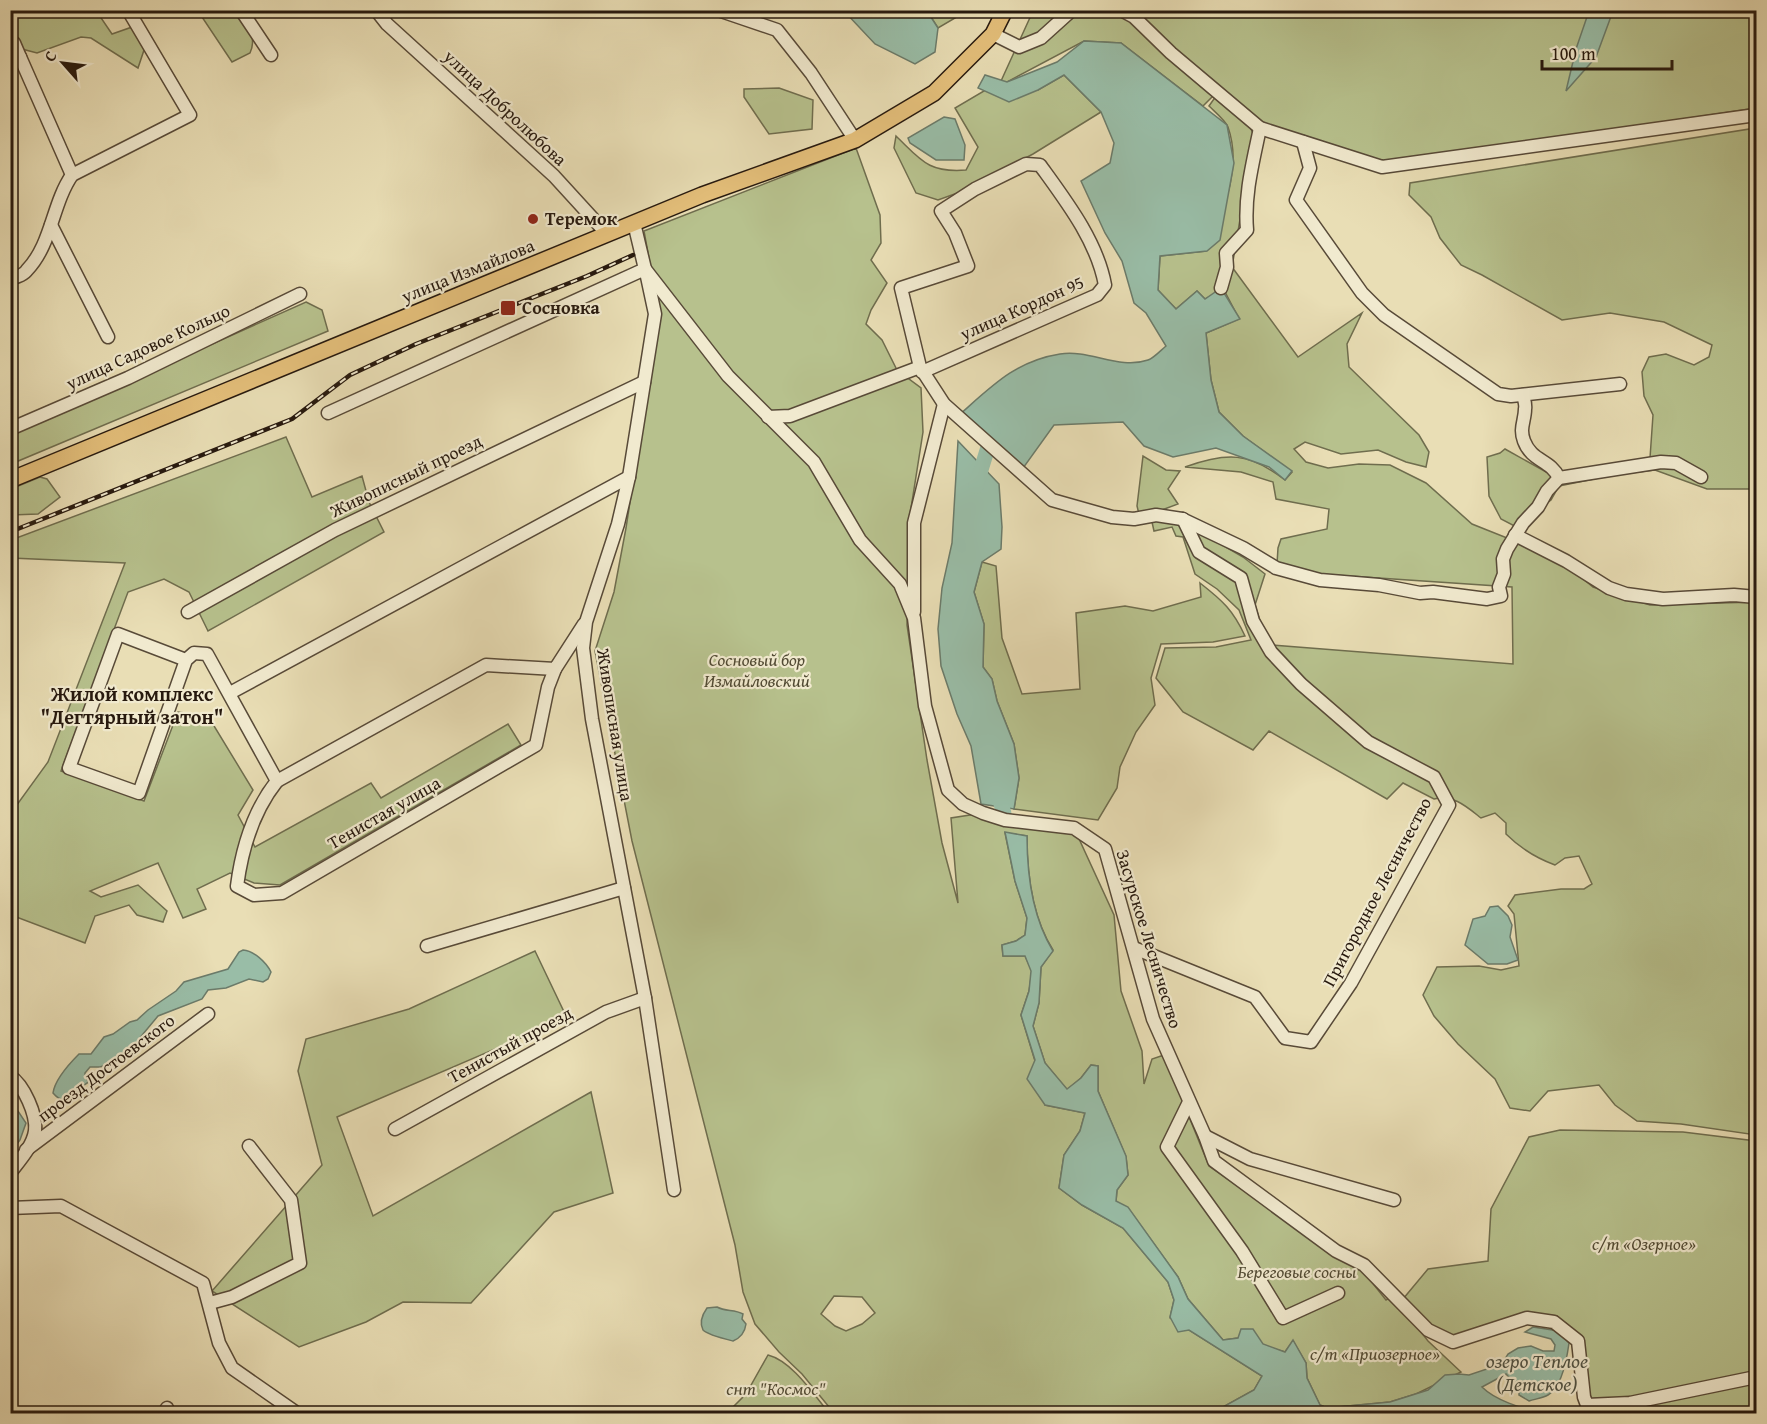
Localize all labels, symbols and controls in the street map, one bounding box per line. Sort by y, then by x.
north arrow [33,33,93,93]
scale bar [1542,33,1672,71]
text: 100 m [1551,40,1596,67]
street label: улица Добролюбова [437,43,573,172]
text: С [37,46,62,66]
place label: Теремок [545,205,618,232]
marker: Теремок [526,212,540,226]
street label: улица Измайлова [396,231,539,310]
street label: улица Кордон 95 [955,268,1088,347]
place label: Сосновка [522,294,600,321]
street label: улица Садовое Кольцо [60,297,234,397]
marker: Сосновка [499,299,517,317]
street label: Живописный проезд [324,427,487,525]
street label: Живописная улица [590,646,641,804]
park label: Сосновый бор Измайловский [704,646,810,694]
district label: Жилой комплекс "Дегтярный затон" [41,679,223,731]
street label: Тенистая улица [322,769,446,856]
street label: Пригородное Лесничество [1315,792,1438,991]
street label: Засурское Лесничество [1109,846,1190,1031]
street label: Тенистый проезд [443,999,577,1090]
street label: проезд Достоевского [31,1007,180,1128]
park label: с/т «Озерное» [1592,1230,1696,1257]
park label: Береговые сосны [1237,1258,1357,1285]
park label: с/т «Приозерное» [1310,1340,1440,1367]
water label: озеро Теплое (Детское) [1486,1346,1588,1398]
park label: снт "Космос" [726,1375,826,1402]

